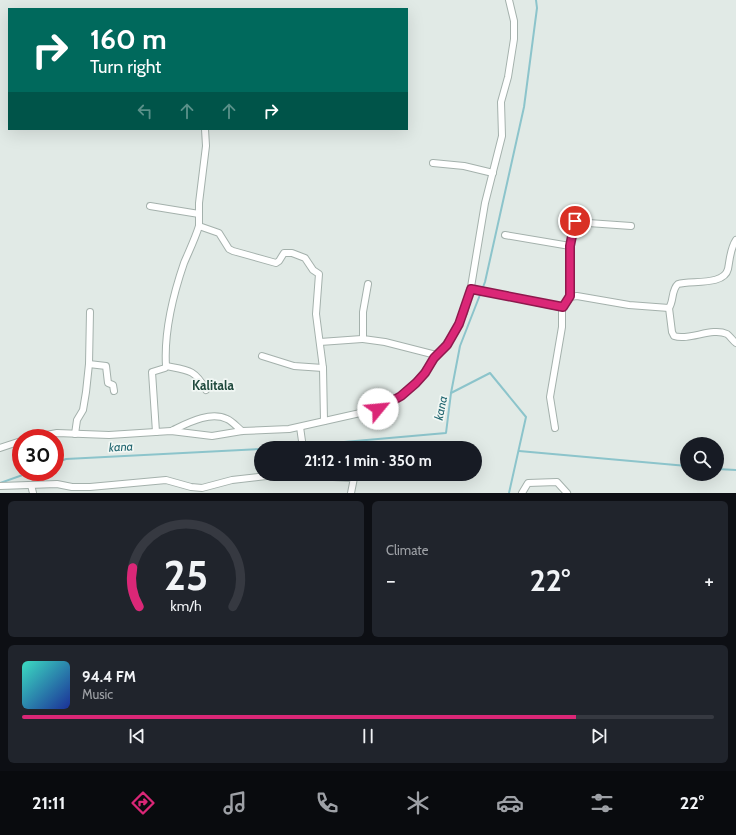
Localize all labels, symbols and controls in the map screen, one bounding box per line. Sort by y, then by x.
text: 160 m [90,22,166,56]
icon: right [24,24,76,76]
text: Turn right [90,56,161,78]
icon: left [134,100,156,122]
icon: ahead [176,100,198,122]
icon: ahead [218,100,240,122]
icon: right [260,100,282,122]
pin [558,204,592,238]
icon: arrive [564,210,586,232]
district label: Kalitala [192,377,234,393]
position arrow [357,388,399,430]
water label: kana [431,395,450,421]
speed limit sign: 30 [12,429,64,481]
map controls [680,437,724,481]
button: search [680,437,724,481]
water label: kana [108,438,133,455]
text: 21:12 · 1 min · 350 m [304,452,432,470]
text: Climate [386,542,428,558]
text: 25 [164,550,208,600]
text: 22° [530,562,570,599]
text: − [386,567,396,594]
text: + [704,567,714,594]
text: km/h [170,597,202,615]
text: 94.4 FM [82,668,136,686]
text: Music [82,686,113,702]
icon: previous [126,725,148,747]
icon: pause [357,725,379,747]
icon: next [588,725,610,747]
icon: directions [129,789,157,817]
icon: music [221,789,249,817]
icon: phone [313,789,341,817]
icon: climate [404,789,432,817]
icon: car [496,789,524,817]
icon: filters [588,789,616,817]
text: 21:11 [32,792,65,814]
text: 22° [680,792,704,814]

